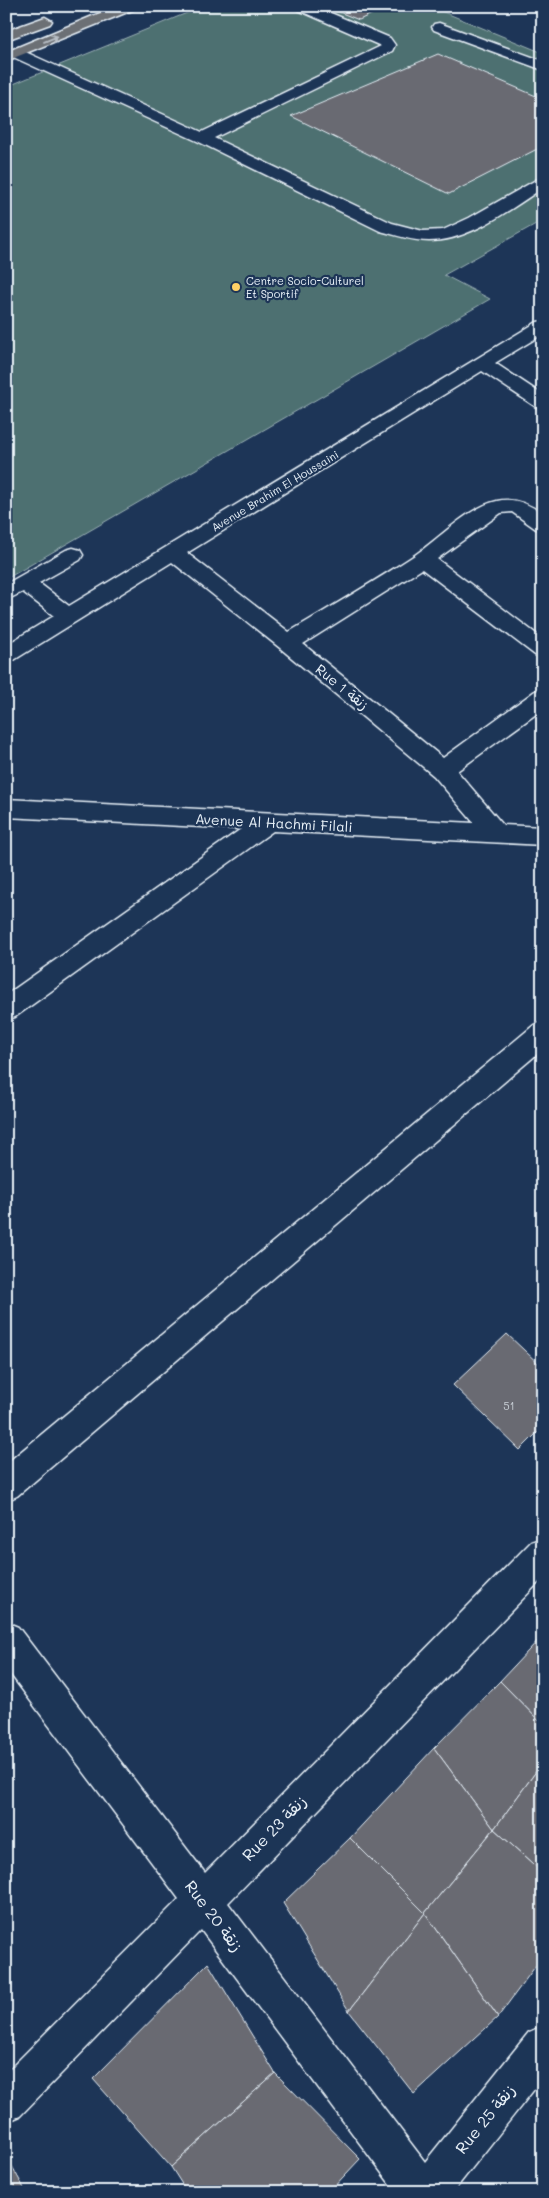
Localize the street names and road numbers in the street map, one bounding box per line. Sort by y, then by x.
street label: Avenue Brahim El Houssaini [208,447,341,535]
street label: Rue 1 زنقة [312,659,373,714]
street label: Avenue Al Hachmi Filali [195,809,353,836]
street label: Rue 23 زنقة [237,1790,310,1865]
street label: Rue 20 زنقة [181,1876,248,1956]
street label: Rue 25 زنقة [450,2080,519,2158]

